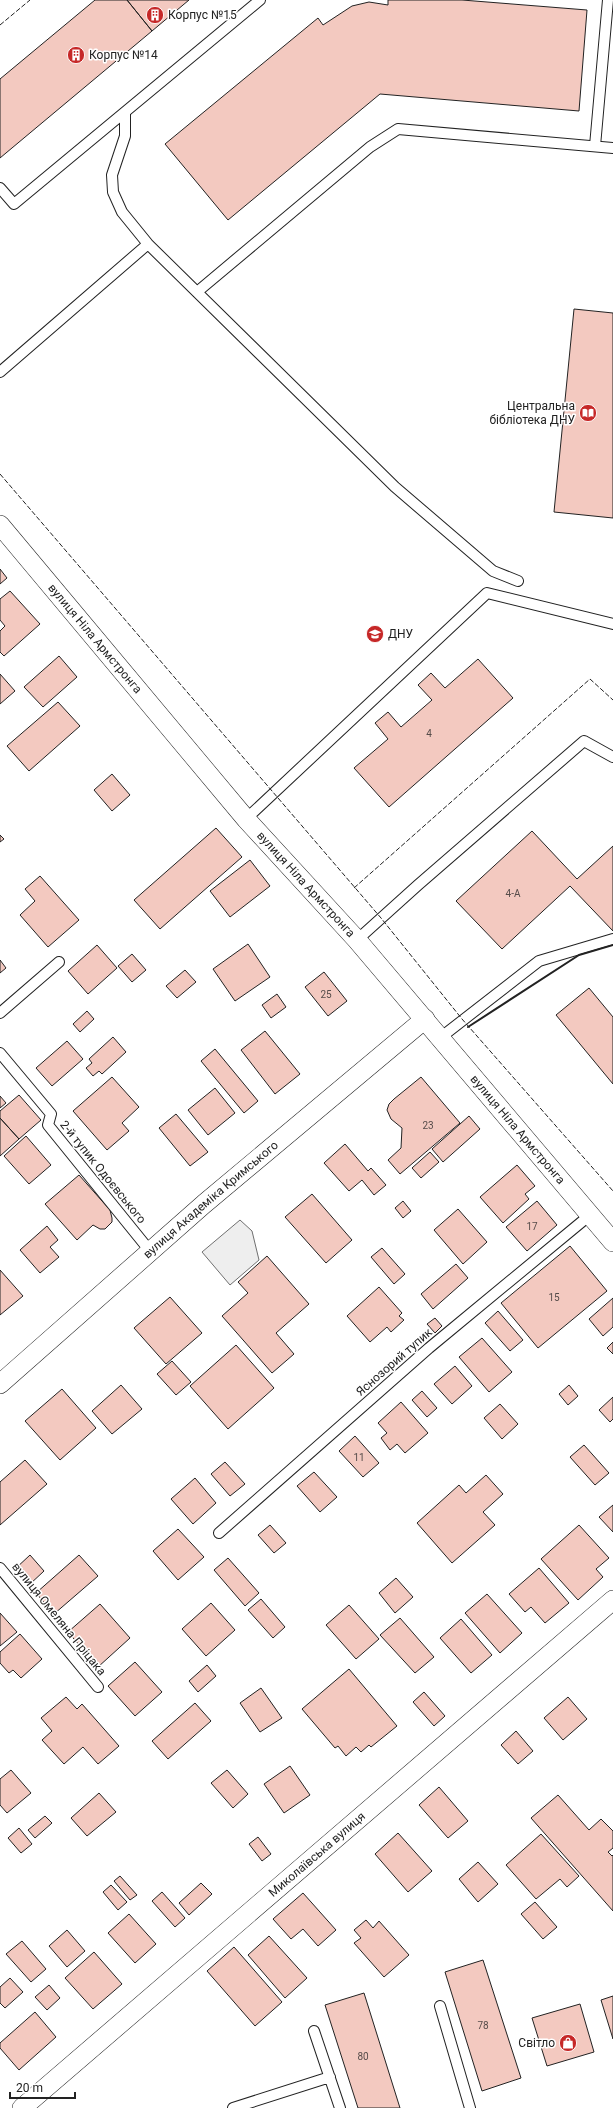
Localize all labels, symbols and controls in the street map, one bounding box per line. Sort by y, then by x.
building icon: Корпус №15 [145,5,165,25]
place label: Корпус №15 [168,8,237,22]
building icon: Корпус №14 [66,45,86,65]
place label: Корпус №14 [89,48,158,62]
place label: Центральна бібліотека ДНУ [489,399,575,427]
library icon: Центральна бібліотека ДНУ [578,403,598,423]
street label: вулиця Ніла Армстронга [45,581,145,696]
school or university icon: ДНУ [365,624,385,644]
place label: ДНУ [388,627,414,641]
house number: 4 [426,728,432,739]
street label: вулиця Ніла Армстронга [254,829,358,940]
house number: 4-А [506,888,521,899]
house number: 25 [320,989,332,1000]
street label: вулиця Ніла Армстронга [468,1072,568,1187]
street label: 2-й тупик Одоєвського [57,1118,149,1226]
house number: 23 [422,1120,434,1131]
street label: вулиця Академіка Кримського [140,1138,281,1261]
house number: 17 [526,1221,538,1232]
house number: 15 [548,1292,560,1303]
street label: Яснозорий тупик [353,1325,435,1399]
house number: 11 [353,1452,365,1463]
street label: вулиця Омеляна Пріцака [9,1560,109,1678]
street label: Миколаївська вулиця [266,1809,368,1900]
house number: 78 [477,2020,489,2031]
shop icon: Свiтло [558,2033,578,2053]
place label: Свiтло [518,2036,555,2050]
house number: 80 [357,2051,369,2062]
scale bar [10,2074,75,2100]
text: 20 m [16,2081,43,2095]

